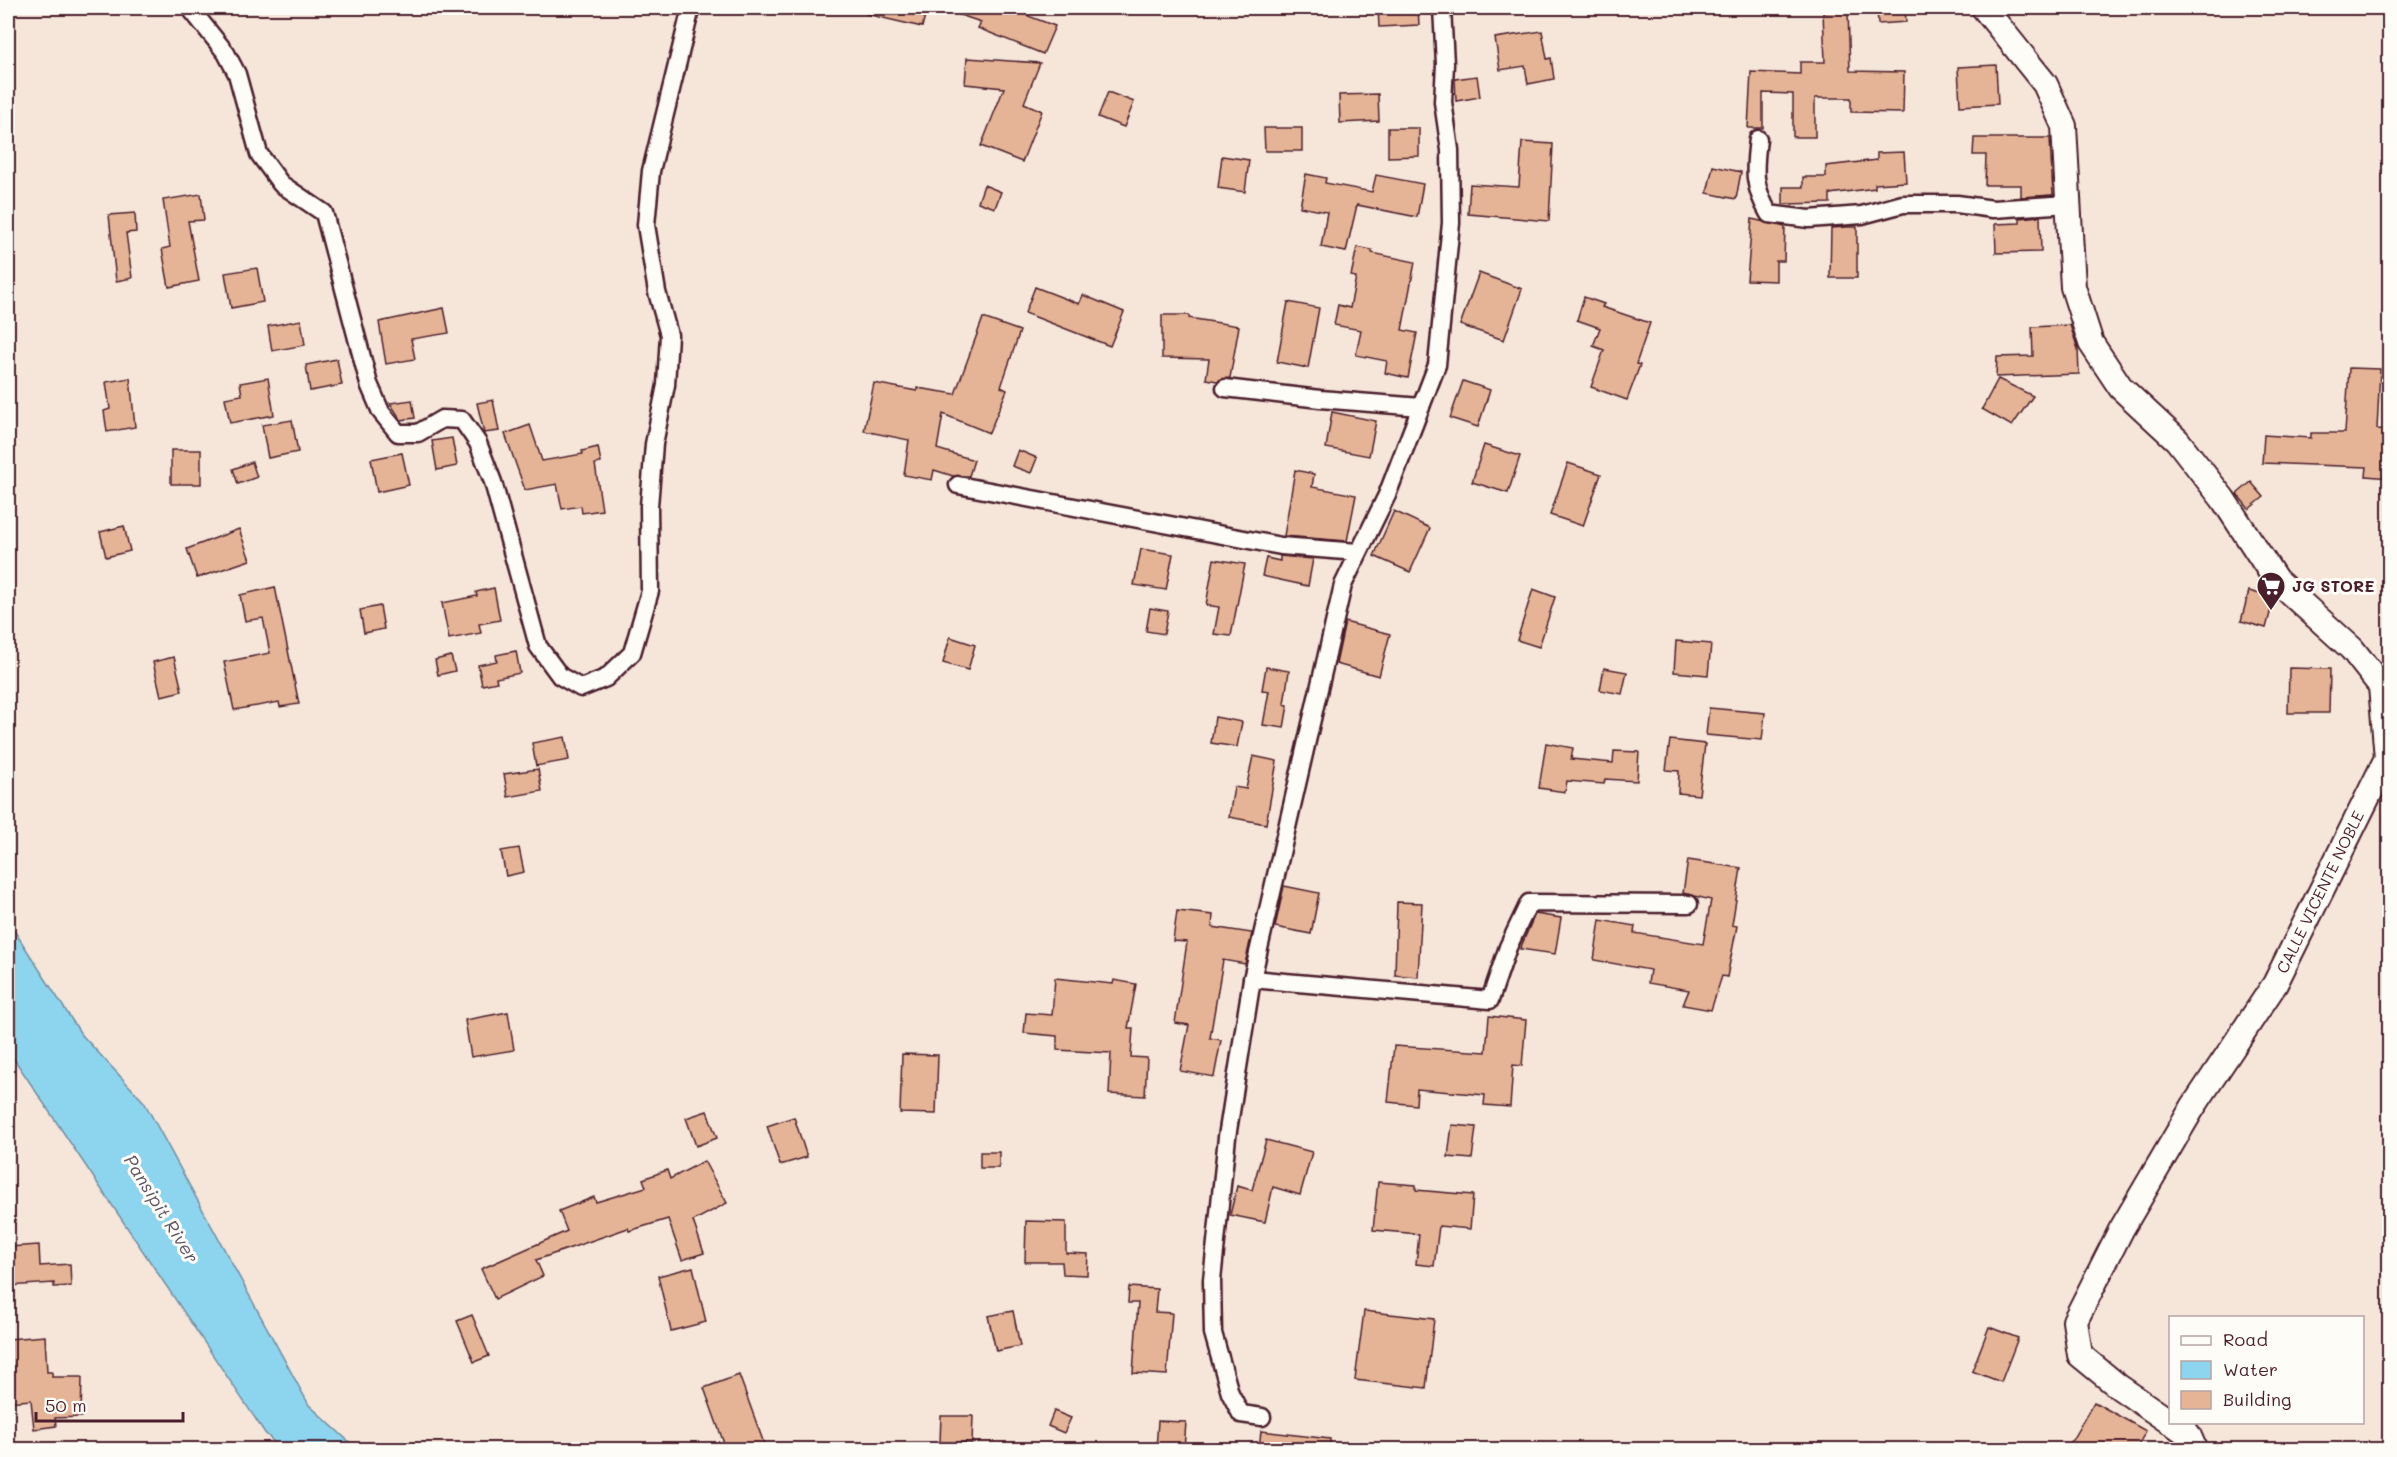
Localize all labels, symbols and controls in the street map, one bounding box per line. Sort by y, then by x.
supermarket icon: JG STORE [2255,570,2287,612]
place label: JG STORE [2292,575,2374,596]
street label: CALLE VICENTE NOBLE [2271,807,2368,977]
water label: Pansipit River [119,1150,205,1267]
legend [2169,1316,2364,1424]
text: Road [2223,1327,2268,1351]
text: Water [2223,1357,2278,1381]
scale bar [36,1385,183,1423]
text: Building [2223,1387,2291,1411]
text: 50 m [45,1393,87,1417]

